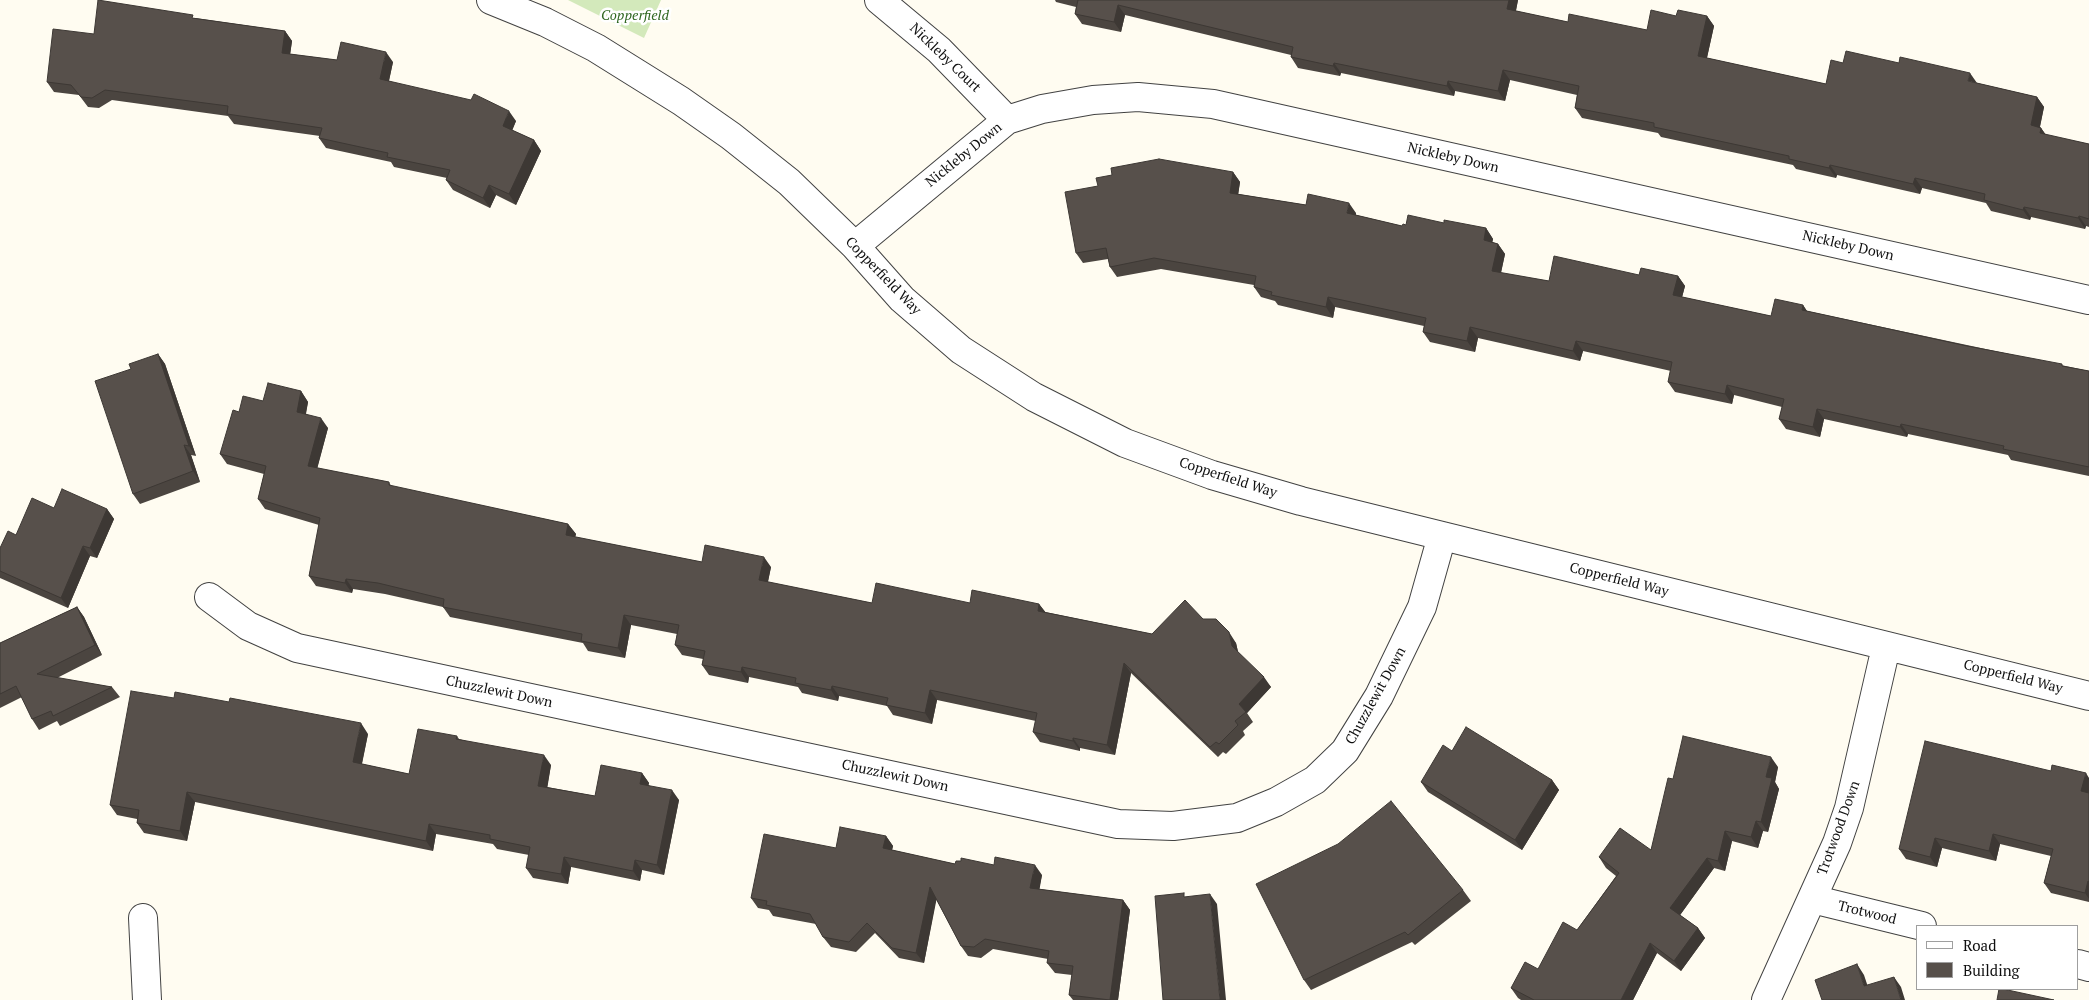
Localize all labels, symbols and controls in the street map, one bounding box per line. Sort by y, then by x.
park label: Copperfield [601,8,669,24]
street label: Nickleby Court [906,20,984,96]
street label: Nickleby Down [922,119,1006,191]
street label: Nickleby Down [1406,139,1500,177]
street label: Nickleby Down [1801,227,1895,265]
street label: Copperfield Way [842,234,924,318]
street label: Copperfield Way [1177,454,1279,502]
street label: Copperfield Way [1568,560,1670,600]
street label: Chuzzlewit Down [1342,644,1410,748]
street label: Copperfield Way [1962,657,2064,697]
street label: Chuzzlewit Down [444,672,554,712]
street label: Chuzzlewit Down [840,756,950,796]
street label: Trotwood Down [1814,779,1864,877]
street label: Trotwood [1836,898,1898,928]
legend [1916,925,2079,990]
text: Road [1963,935,1996,955]
text: Building [1963,960,2020,980]

